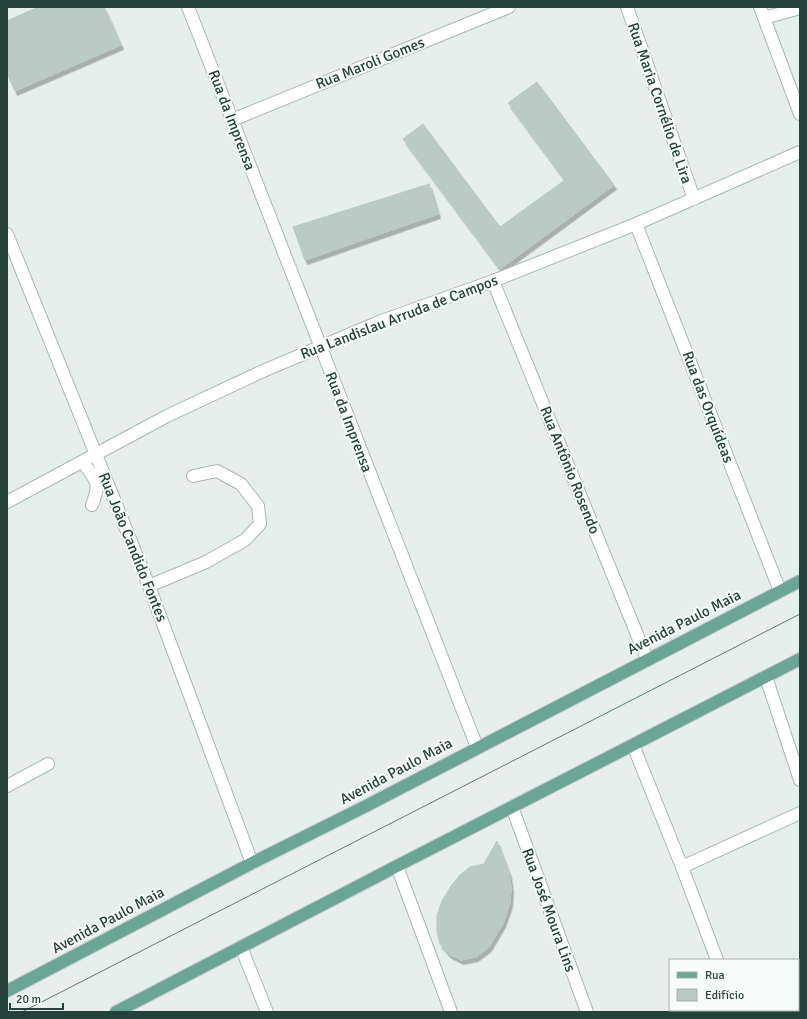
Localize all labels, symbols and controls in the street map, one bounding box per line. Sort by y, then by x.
street label: Rua Maria Cornélio de Lira [624,20,696,186]
street label: Rua Maroli Gomes [313,33,427,93]
street label: Rua da Imprensa [205,67,259,173]
street label: Rua Landislau Arruda de Campos [298,271,501,363]
street label: Rua das Orquídeas [678,349,738,466]
street label: Rua da Imprensa [322,369,376,475]
street label: Rua Antônio Rosendo [536,404,604,537]
street label: Rua João Candido Fontes [95,470,171,625]
street label: Avenida Paulo Maia [624,586,744,658]
street label: Avenida Paulo Maia [337,734,455,808]
street label: Rua José Moura Lins [518,846,580,975]
street label: Avenida Paulo Maia [49,883,167,957]
legend [669,959,799,1011]
text: Rua [705,968,725,983]
scale bar [10,985,63,1011]
text: Edifício [705,988,744,1003]
text: 20 m [16,992,41,1007]

